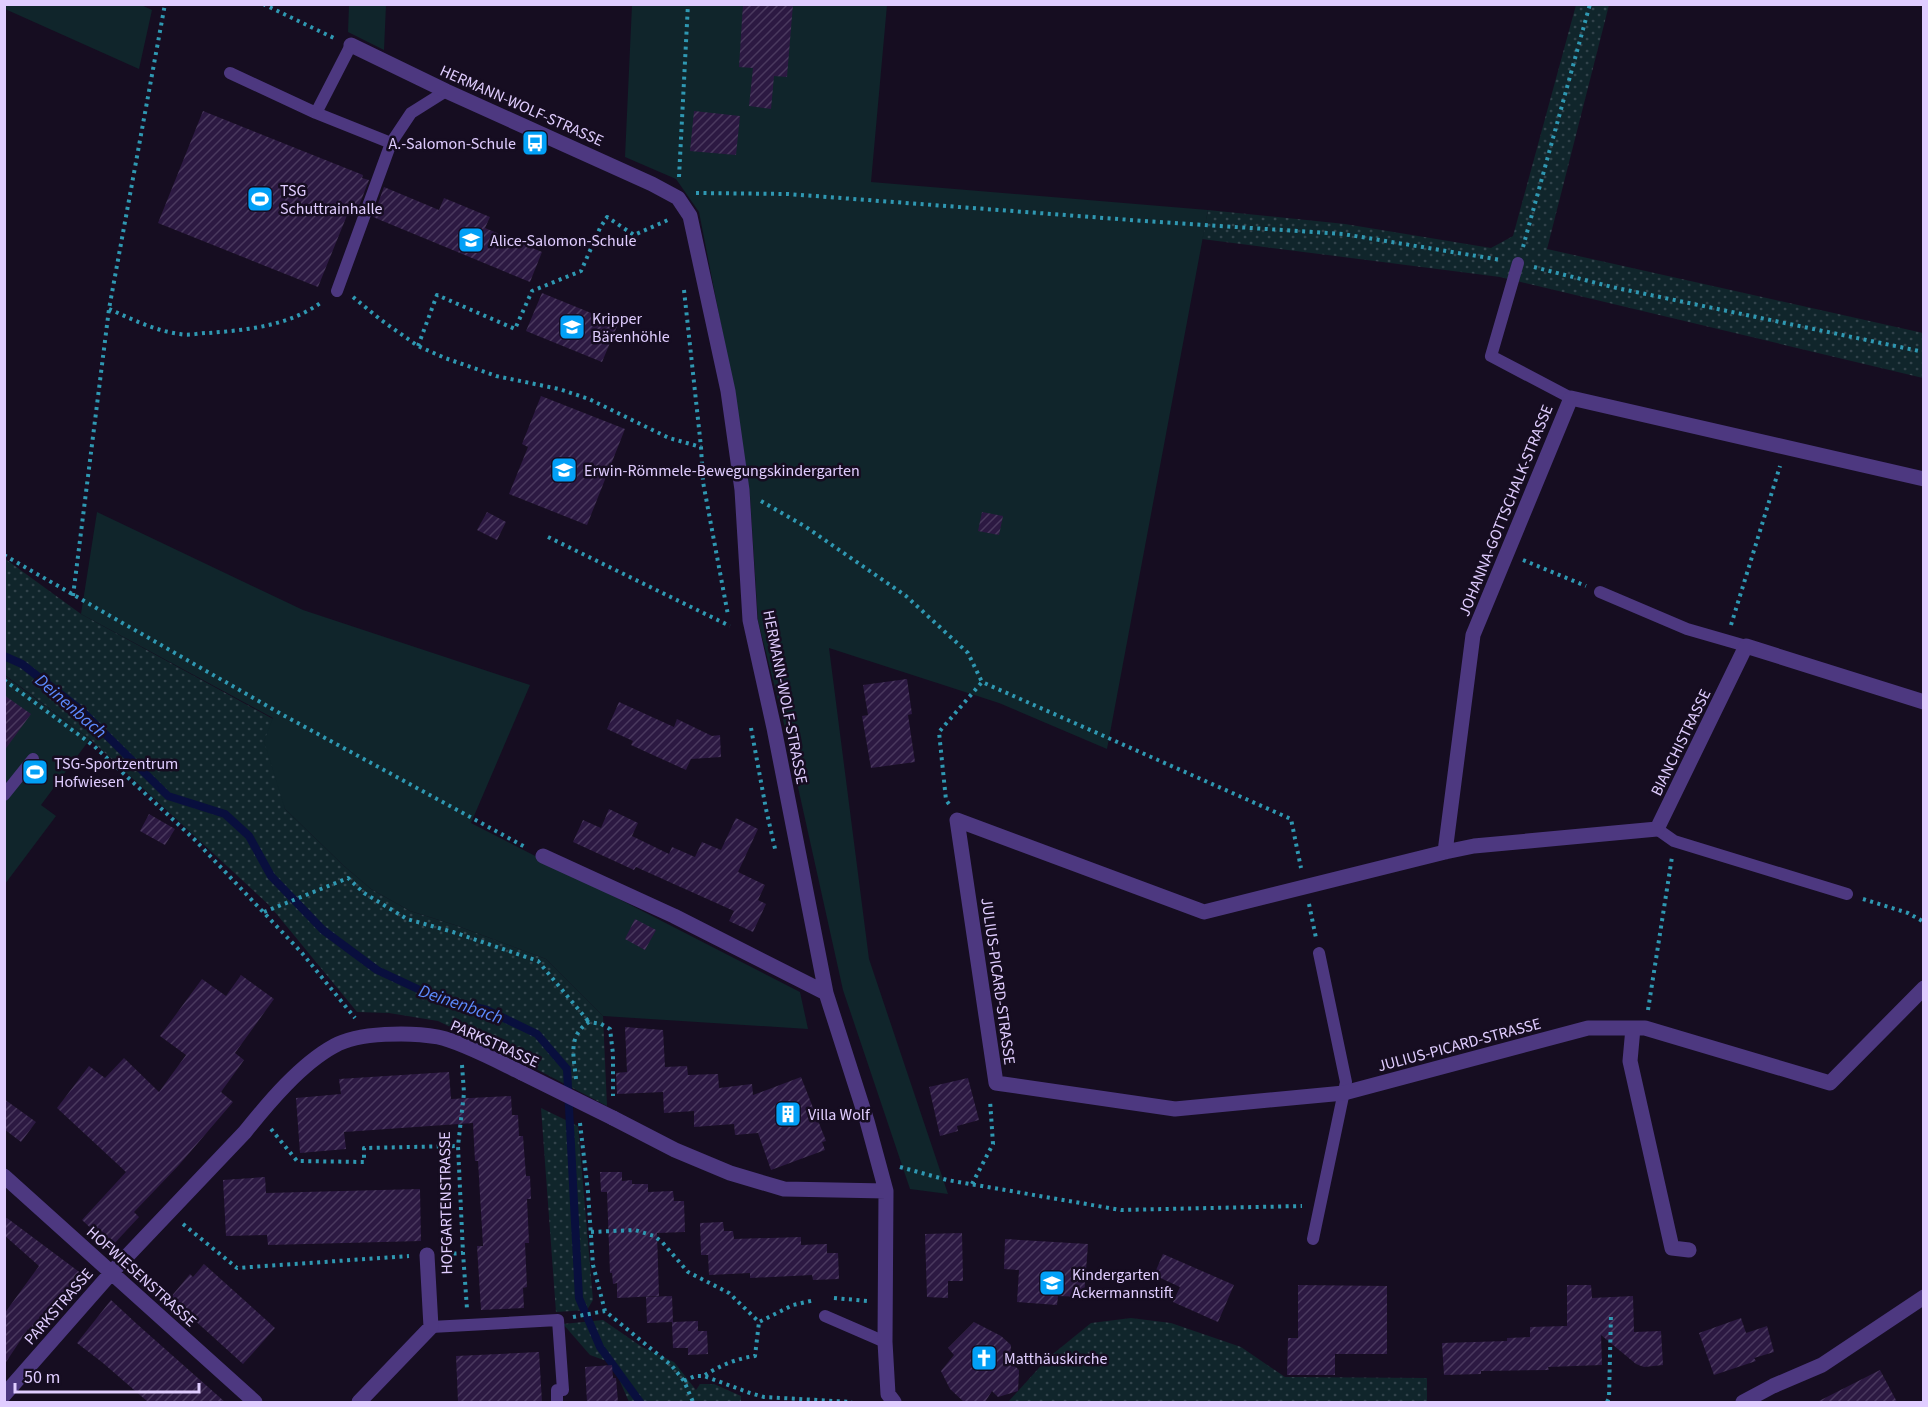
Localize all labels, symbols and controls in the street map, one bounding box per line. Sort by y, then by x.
street label: HERMANN-WOLF-STRASSE [436,60,607,152]
bus stop icon: A.-Salomon-Schule [520,128,550,158]
place label: A.-Salomon-Schule [389,133,516,155]
place label: TSG Schuttrainhalle [280,180,383,220]
sports icon: TSG Schuttrainhalle [245,184,275,214]
school or university icon: Alice-Salomon-Schule [456,225,486,255]
place label: Alice-Salomon-Schule [490,230,637,252]
place label: Kripper Bärenhöhle [592,308,670,348]
school or university icon: Kripper Bärenhöhle [557,312,587,342]
street label: JOHANNA-GOTTSCHALK-STRASSE [1453,401,1559,619]
school or university icon: Erwin-Römmele-Bewegungskindergarten [549,455,579,485]
place label: Erwin-Römmele-Bewegungskindergarten [584,460,860,482]
street label: HERMANN-WOLF-STRASSE [757,608,813,786]
water label: Deinenbach [29,668,112,745]
street label: BIANCHISTRASSE [1646,685,1716,800]
place label: TSG-Sportzentrum Hofwiesen [54,753,178,793]
sports icon: TSG-Sportzentrum Hofwiesen [20,757,50,787]
street label: JULIUS-PICARD-STRASSE [975,896,1021,1066]
water label: Deinenbach [415,978,506,1031]
street label: JULIUS-PICARD-STRASSE [1375,1013,1543,1077]
street label: PARKSTRASSE [447,1015,542,1073]
building icon: Villa Wolf [773,1099,803,1129]
place label: Villa Wolf [808,1104,871,1126]
street label: HOFGARTENSTRASSE [434,1131,458,1275]
street label: HOFWIESENSTRASSE [81,1221,201,1332]
street label: PARKSTRASSE [19,1264,98,1350]
place label: Kindergarten Ackermannstift [1072,1264,1174,1304]
school or university icon: Kindergarten Ackermannstift [1037,1268,1067,1298]
church icon: Matthäuskirche [969,1343,999,1373]
place label: Matthäuskirche [1004,1348,1107,1370]
scale bar [15,1356,200,1394]
text: 50 m [24,1365,60,1390]

